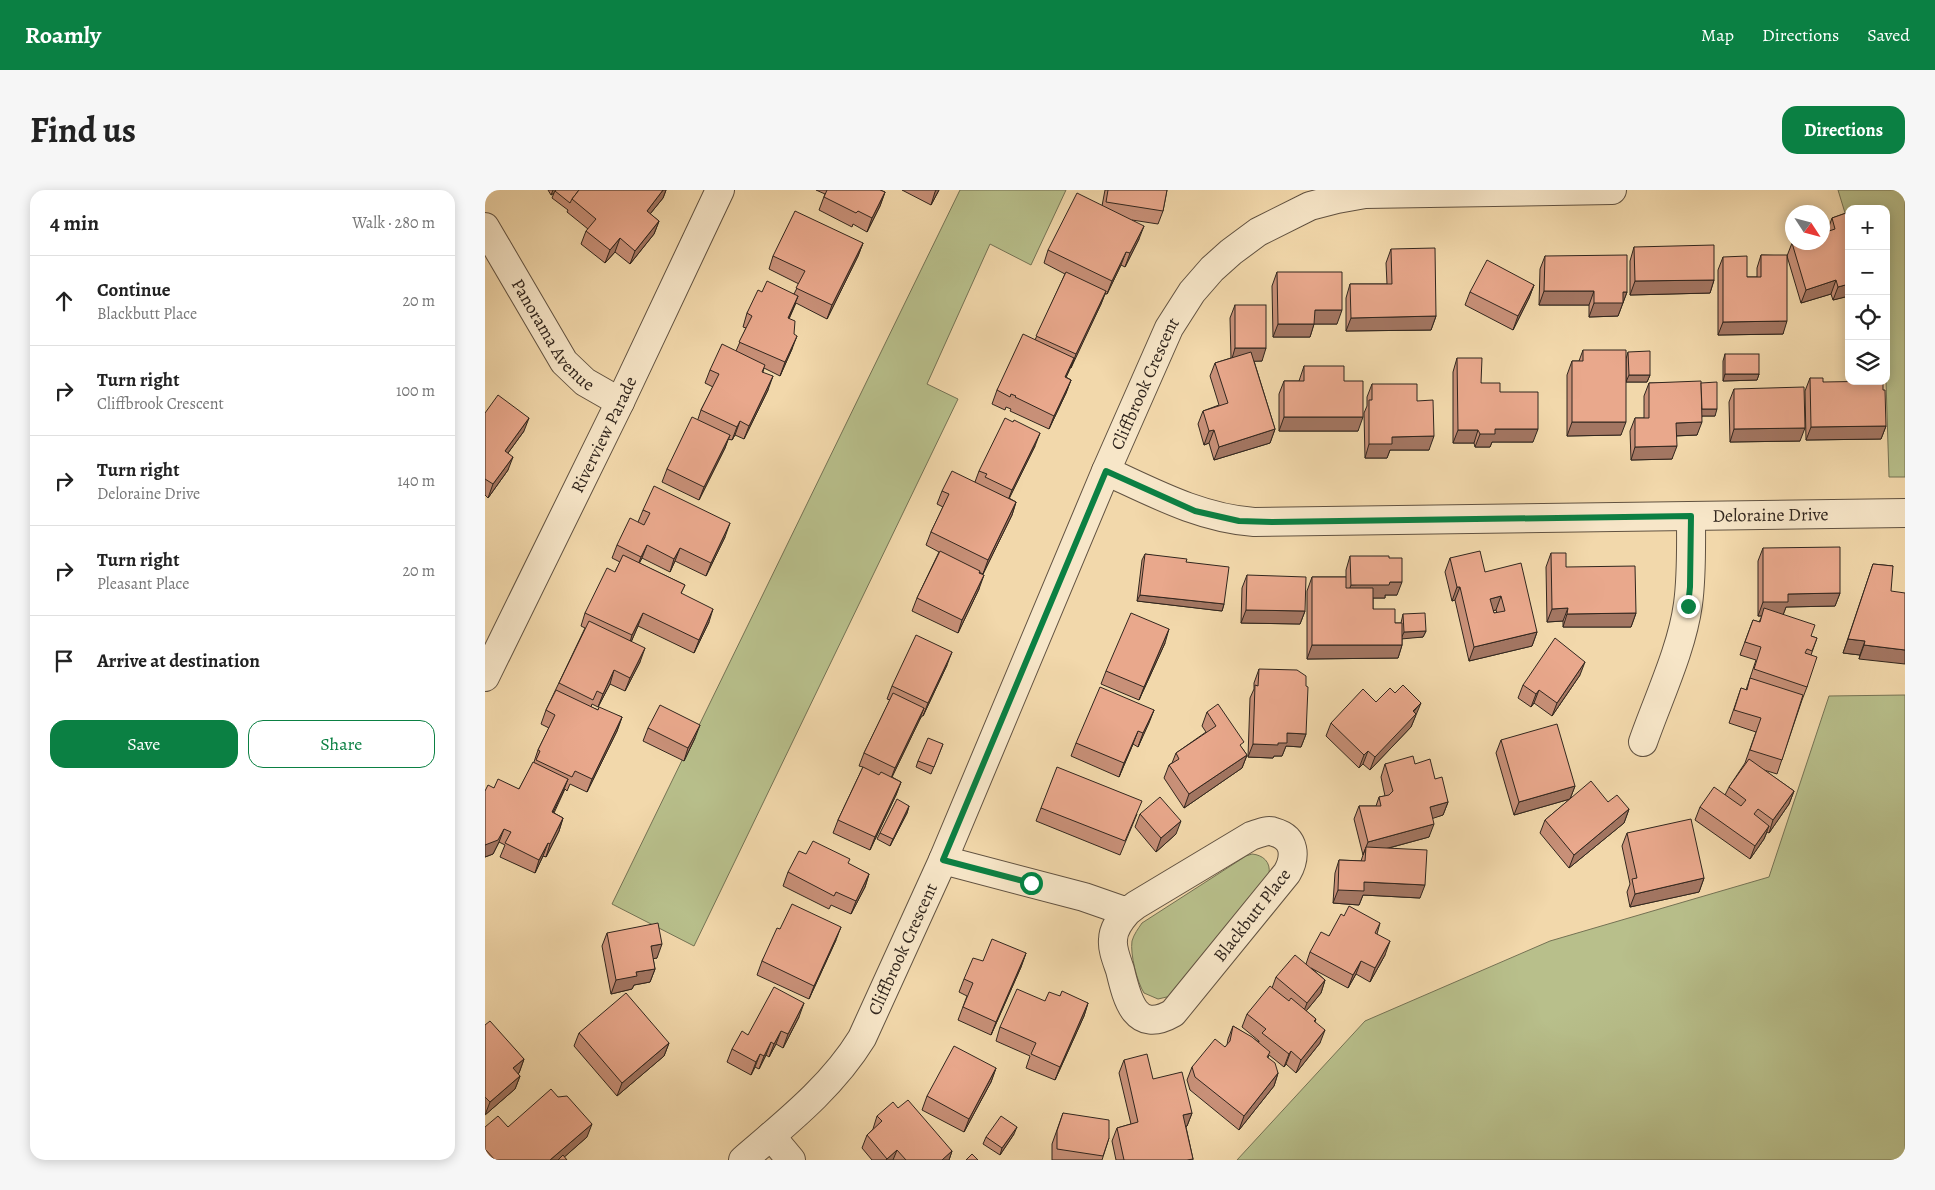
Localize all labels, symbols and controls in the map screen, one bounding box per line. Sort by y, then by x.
text: Roamly [25,19,101,51]
text: Map [1701,23,1734,47]
text: Directions [1762,23,1839,47]
text: Saved [1867,23,1910,47]
text: Find us [30,106,136,154]
button: Directions [1782,106,1905,154]
north arrow [1785,205,1830,250]
map controls [1845,205,1890,385]
button: + [1845,205,1890,250]
text: 4 min [50,209,99,237]
text: Walk · 280 m [352,212,435,234]
button: − [1845,250,1890,295]
street label: Panorama Avenue [506,274,599,397]
text: Continue [97,277,171,303]
icon: ahead [50,287,78,315]
text: 20 m [402,290,435,312]
button: locate [1845,295,1890,340]
text: Blackbutt Place [97,303,197,325]
street label: Cliffbrook Crescent [1105,313,1185,454]
button: layers [1845,340,1890,385]
text: Turn right [97,367,179,393]
street label: Riverview Parade [565,372,642,497]
icon: right [50,377,78,405]
text: 100 m [396,380,435,402]
text: Cliffbrook Crescent [97,393,224,415]
text: Turn right [97,457,179,483]
icon: right [50,467,78,495]
text: 140 m [397,470,435,492]
text: Deloraine Drive [97,483,200,505]
street label: Deloraine Drive [1712,502,1829,528]
text: Turn right [97,547,179,573]
icon: right [50,557,78,585]
text: 20 m [402,560,435,582]
text: Pleasant Place [97,573,189,595]
route end [1677,595,1700,618]
icon: arrive [50,647,78,675]
text: Arrive at destination [97,648,260,674]
button: Save [50,720,238,768]
button: Share [248,720,435,768]
street label: Blackbutt Place [1208,863,1296,967]
route start [1020,872,1043,895]
street label: Cliffbrook Crescent [862,879,943,1019]

